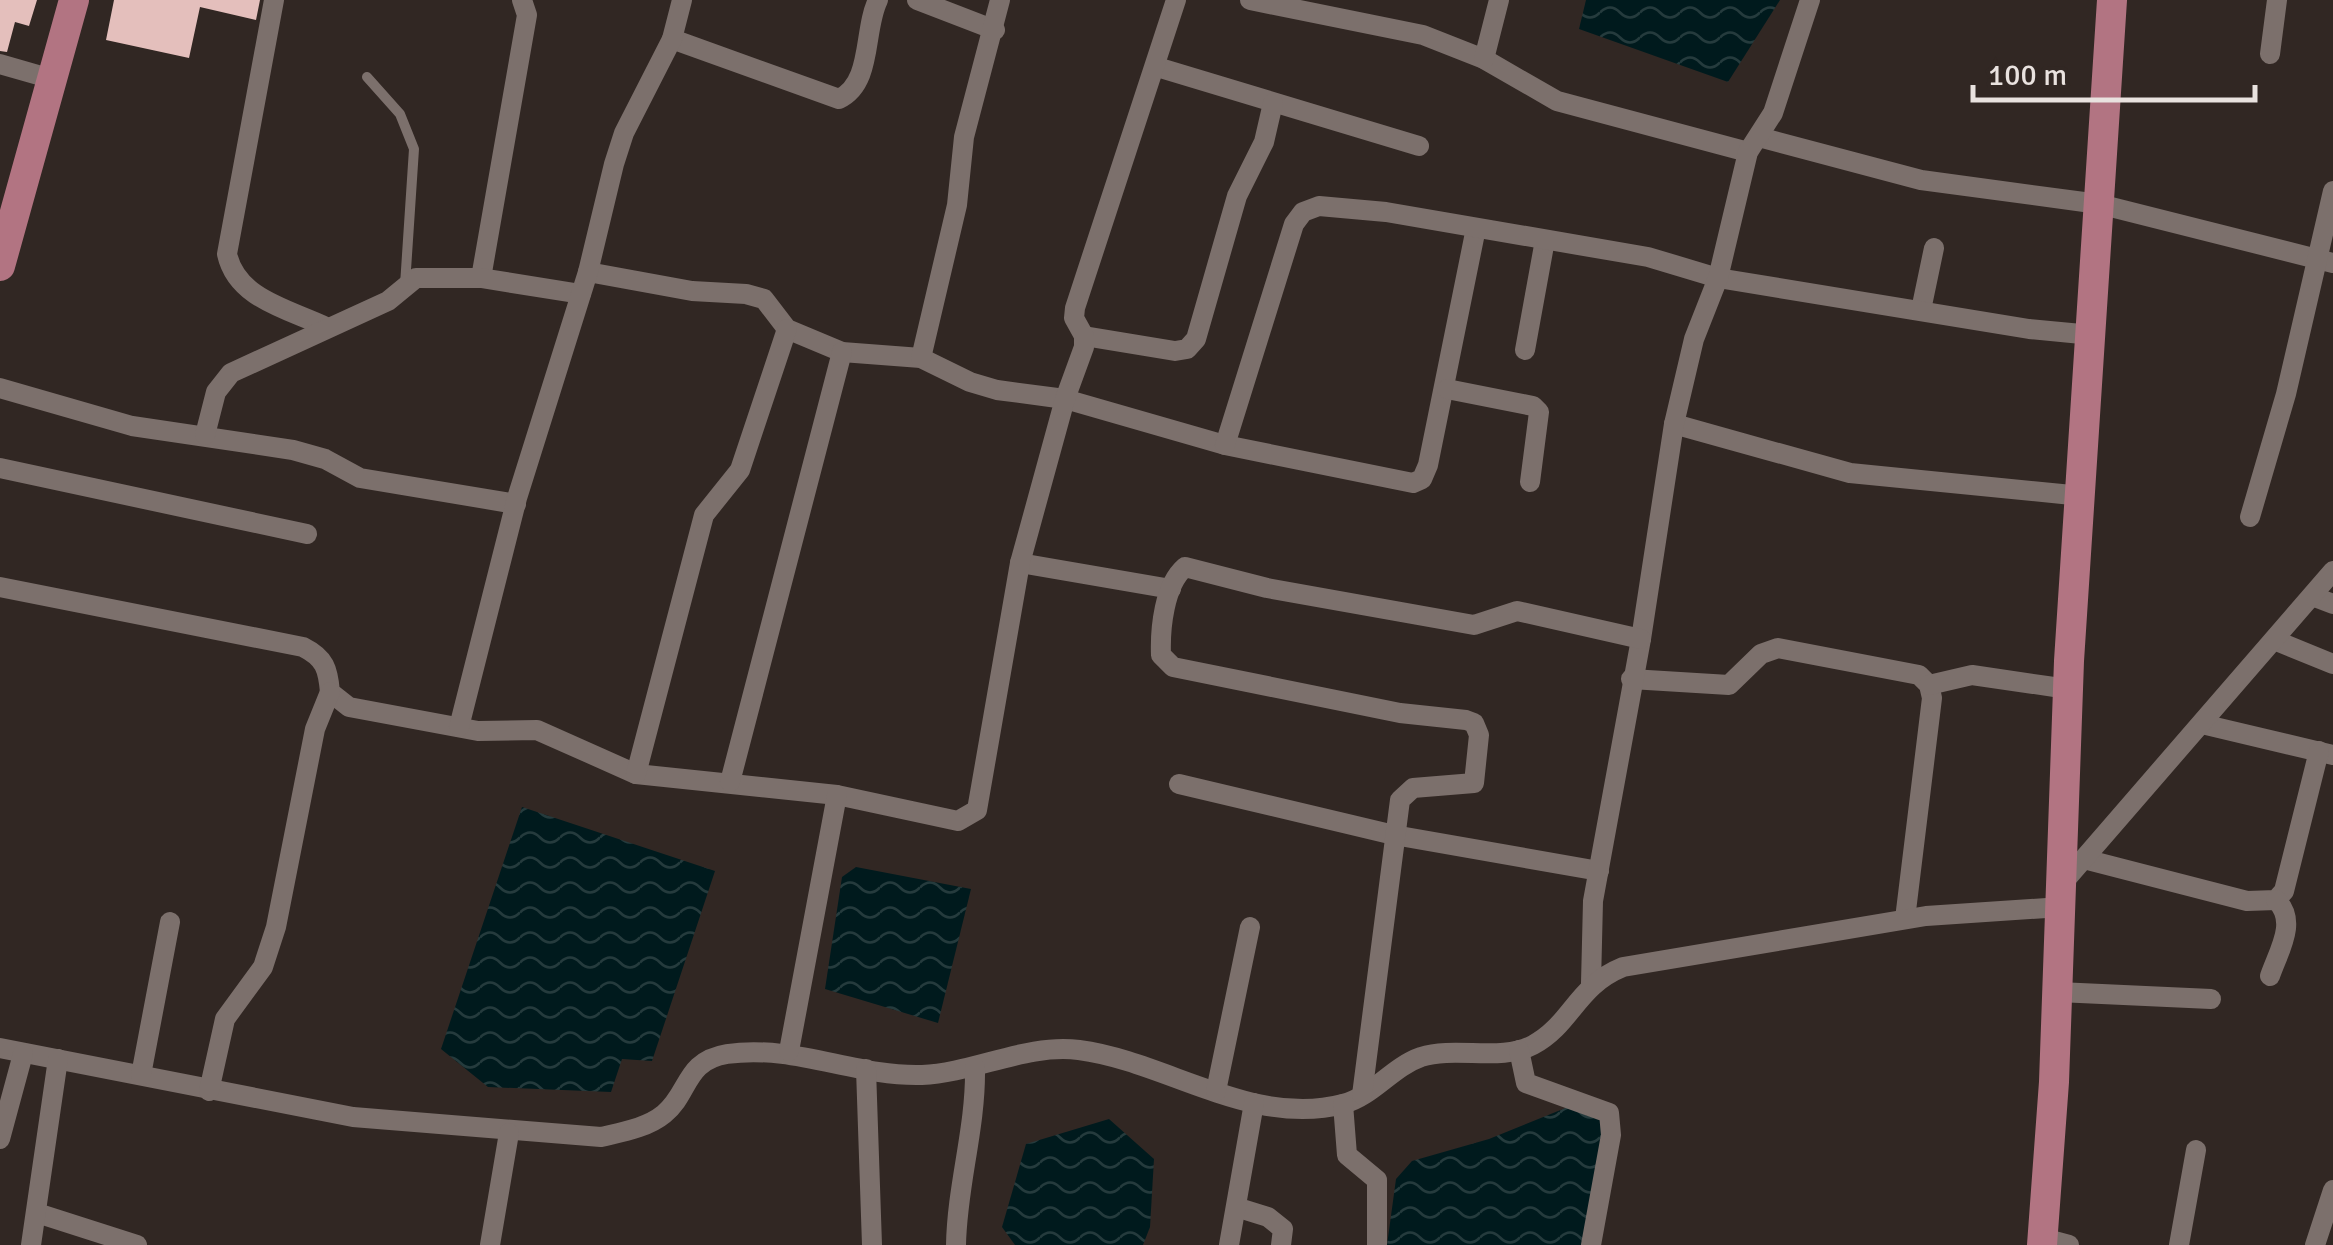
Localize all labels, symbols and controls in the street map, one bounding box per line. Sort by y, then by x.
scale bar [1973,40,2256,102]
text: 100 m [1988,57,2067,94]

